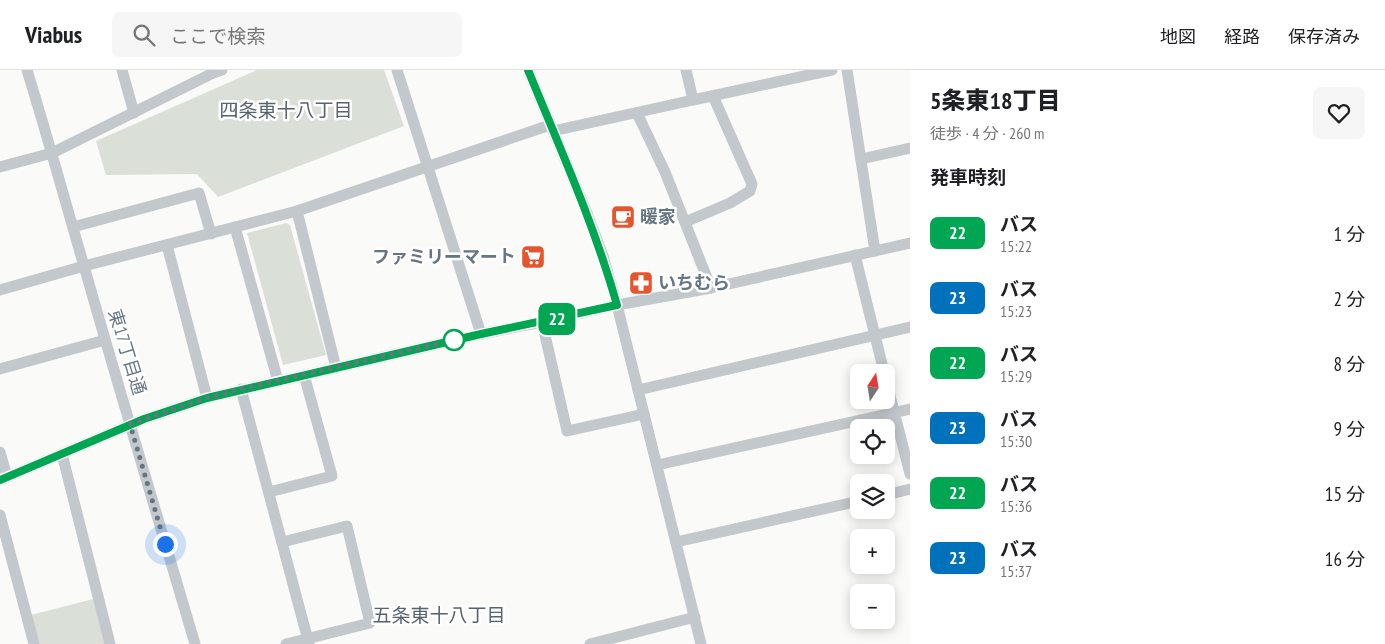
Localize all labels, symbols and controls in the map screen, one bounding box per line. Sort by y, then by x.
search box [112,12,462,57]
text: Viabus [25,19,82,50]
icon: search [130,21,158,49]
text: ここで検索 [170,24,265,48]
text: 地図 [1160,25,1196,48]
text: 経路 [1224,25,1260,48]
text: 保存済み [1288,25,1360,48]
text: 5条東18丁目 [930,85,1060,116]
button: heart [1313,87,1365,139]
district label: 四条東十八丁目 [219,98,353,122]
text: 徒歩 · 4 分 · 260 m [930,123,1044,143]
text: 発車時刻 [930,165,1006,189]
cafe icon: 暖家 [610,204,636,230]
place label: 暖家 [640,205,676,228]
text: バス [1000,212,1038,236]
text: 22 [949,221,966,244]
text: 1 分 [1333,222,1365,246]
text: 15:22 [1000,236,1032,256]
supermarket icon: ファミリーマート [520,244,546,270]
place label: ファミリーマート [372,245,516,268]
pharmacy icon: いちむら [628,270,654,296]
place label: いちむら [658,271,730,294]
text: バス [1000,277,1038,301]
text: 23 [949,286,966,309]
text: 2 分 [1333,287,1365,311]
text: 15:23 [1000,301,1032,321]
line badge: 22 [534,303,580,335]
street label: 東17丁目通 [104,306,151,397]
text: 22 [548,307,566,330]
unlabelled marker [443,329,465,351]
text: バス [1000,342,1038,366]
text: 22 [949,351,966,374]
text: 8 分 [1333,352,1365,376]
north arrow [850,364,895,409]
map controls [850,364,895,629]
text: 15:29 [1000,366,1032,386]
text: バス [1000,407,1038,431]
text: 23 [949,416,966,439]
text: 9 分 [1333,417,1365,441]
button: locate [850,419,895,464]
text: 15:30 [1000,431,1032,451]
text: バス [1000,472,1038,496]
button: layers [850,474,895,519]
text: 22 [949,481,966,504]
text: 15 分 [1325,482,1365,506]
text: 15:36 [1000,496,1032,516]
button: + [850,529,895,574]
your location [153,532,178,557]
text: バス [1000,537,1038,561]
text: 23 [949,546,966,569]
text: 16 分 [1325,547,1365,571]
text: 15:37 [1000,561,1032,581]
button: − [850,584,895,629]
district label: 五条東十八丁目 [372,603,506,627]

